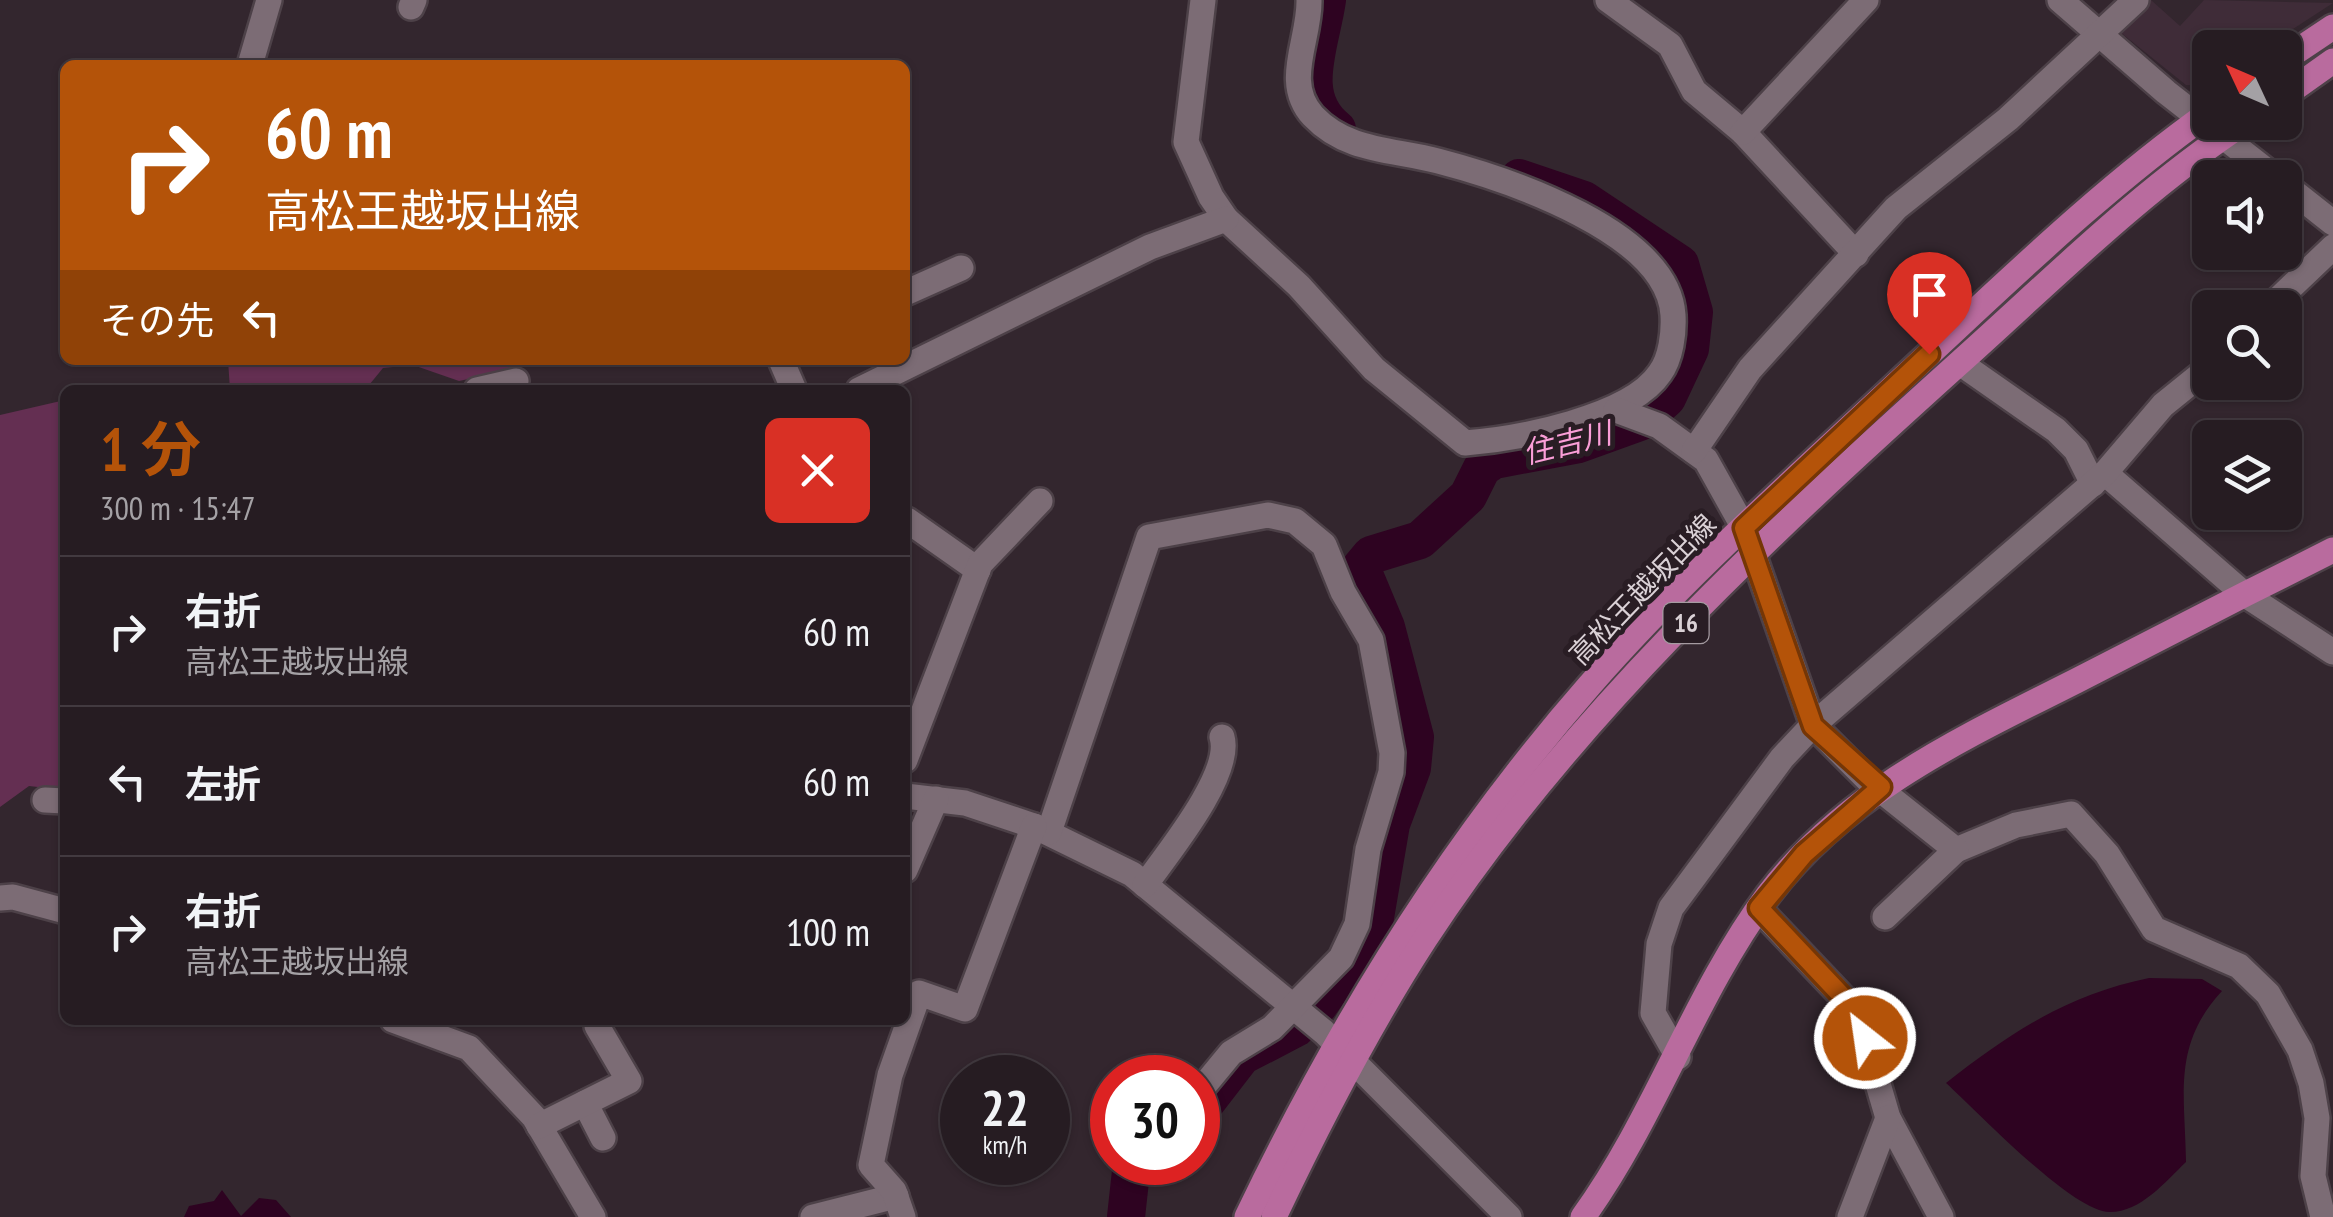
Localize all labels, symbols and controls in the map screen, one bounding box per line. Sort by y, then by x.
north arrow [2192,30,2302,140]
map controls [2192,30,2302,530]
text: 60 m [265,87,393,177]
icon: right [100,100,230,230]
button: sound [2192,160,2302,270]
text: 高松王越坂出線 [265,181,580,239]
pin [1887,252,1972,355]
icon: arrive [1902,267,1957,322]
icon: left [234,290,289,345]
button: search [2192,290,2302,400]
text: その先 [100,295,214,344]
text: 1 分 [100,410,201,488]
water label: 住吉川 [1519,411,1618,472]
button: close [765,418,870,523]
button: layers [2192,420,2302,530]
text: 300 m · 15:47 [100,487,255,529]
street label: 高松王越坂出線 [1561,506,1723,672]
text: 右折 [185,586,261,635]
road number: 16 [1664,603,1708,643]
icon: right [100,604,155,659]
text: 60 m [803,607,870,656]
text: 高松王越坂出線 [185,640,409,682]
icon: left [100,754,155,809]
text: 60 m [803,757,870,806]
text: 左折 [185,759,261,808]
text: 右折 [185,886,261,935]
icon: right [100,904,155,959]
text: 100 m [786,907,870,956]
text: 高松王越坂出線 [185,940,409,982]
position arrow [1813,986,1917,1090]
speed limit sign: 30 [1090,1055,1220,1185]
text: 22 [981,1075,1029,1140]
text: km/h [983,1129,1027,1161]

